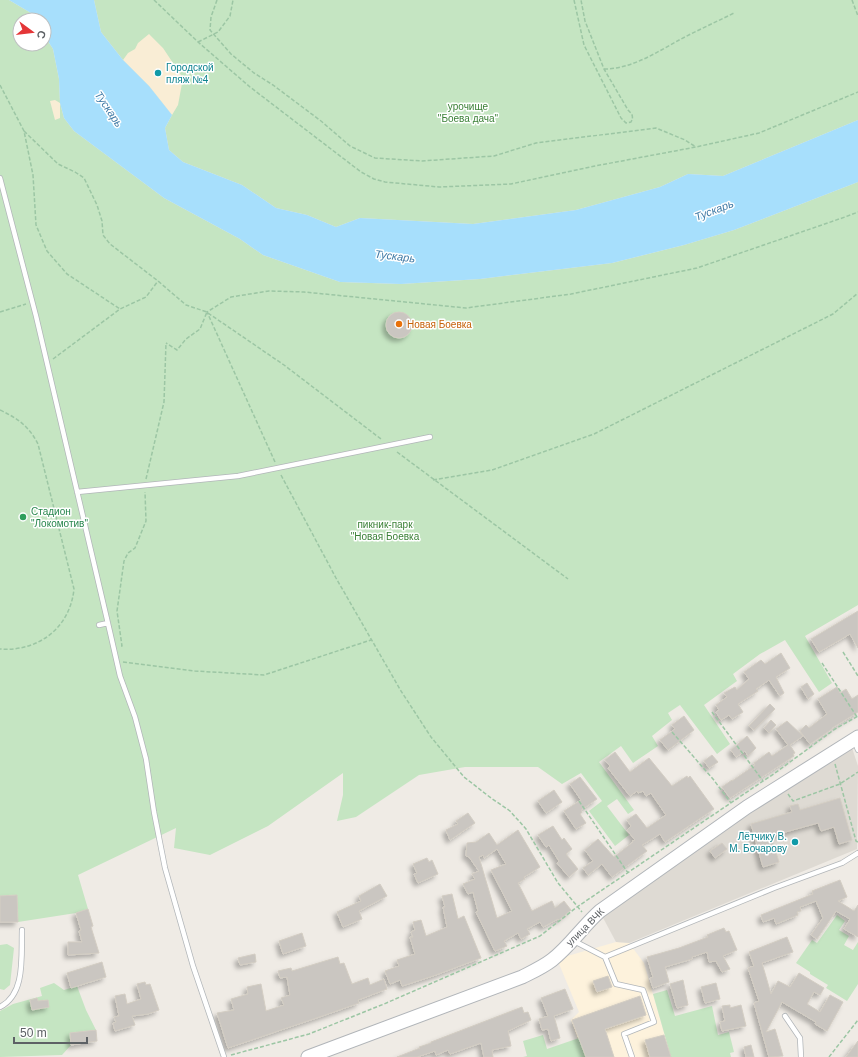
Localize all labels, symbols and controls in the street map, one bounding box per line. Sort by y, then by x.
north arrow [12,12,52,52]
text: С [35,29,48,40]
place label: Городской пляж №4 [166,62,214,85]
marker: Городской пляж №4 [153,68,163,78]
water label: Тускарь [93,89,125,129]
park label: урочище "Боева дача" [438,101,499,124]
water label: Тускарь [693,197,735,223]
water label: Тускарь [374,248,416,264]
marker: Новая Боевка [394,319,404,329]
place label: Новая Боевка [407,319,472,330]
place label: Стадион "Локомотив" [31,506,88,529]
marker: Стадион "Локомотив" [18,512,28,522]
park label: пикник-парк "Новая Боевка [351,519,420,542]
place label: Лётчику В. М. Бочарову [729,831,787,854]
marker: Лётчику В. М. Бочарову [790,837,800,847]
street label: улица ВЧК [564,906,606,948]
scale bar [14,1019,87,1045]
text: 50 m [20,1026,47,1040]

